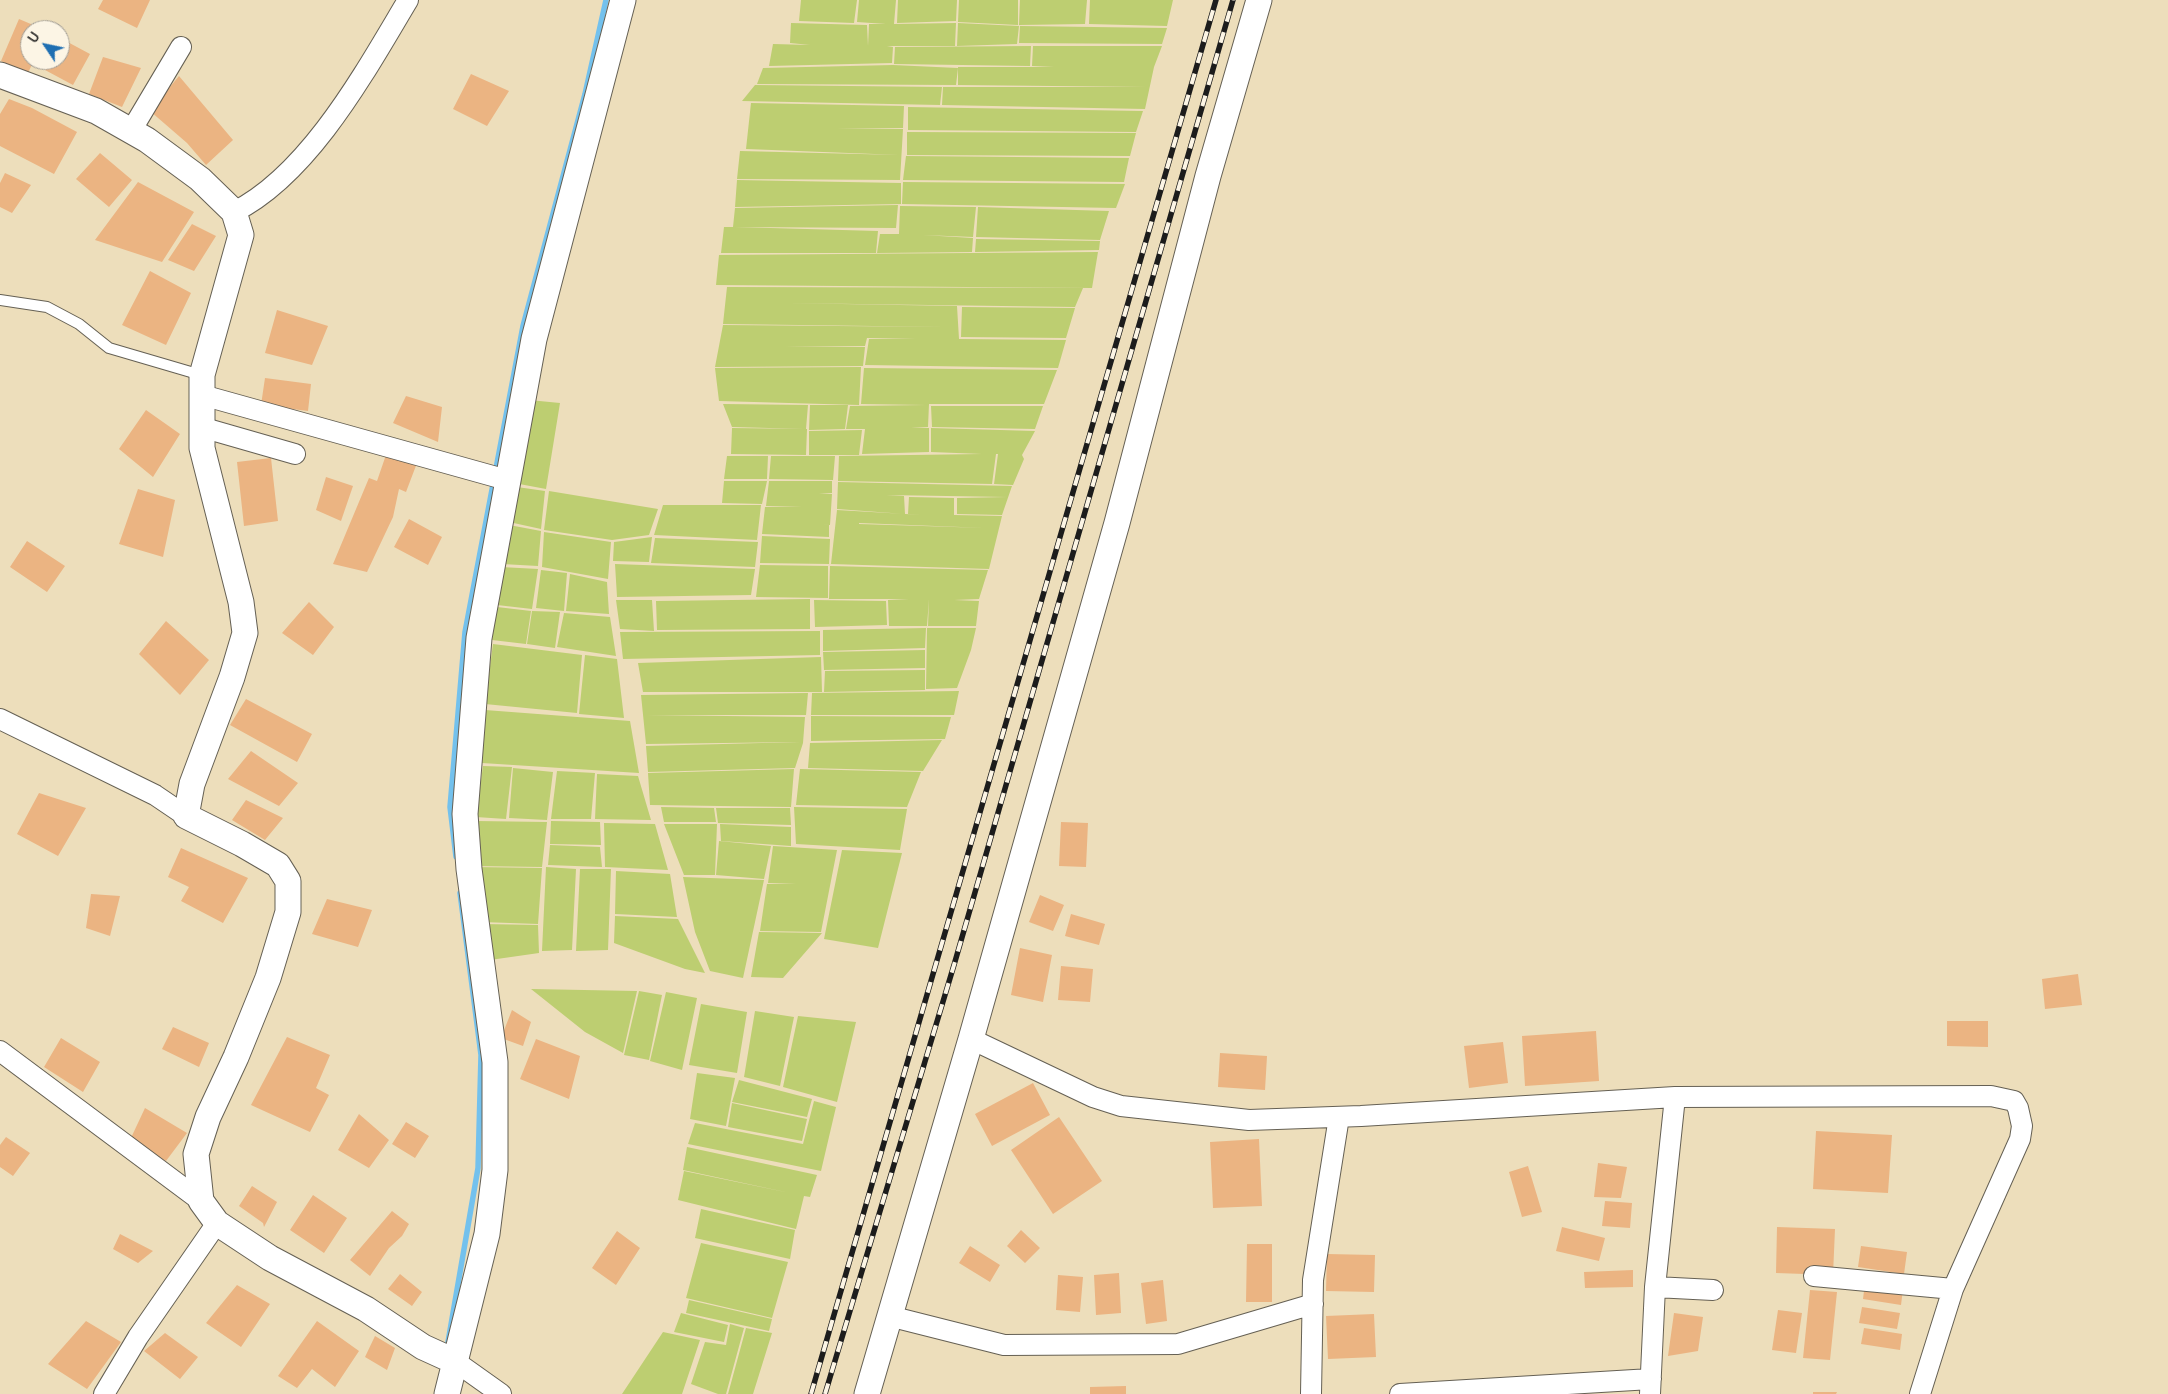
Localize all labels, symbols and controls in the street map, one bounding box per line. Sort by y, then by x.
north arrow [20,20,70,70]
text: U [23,28,44,46]

